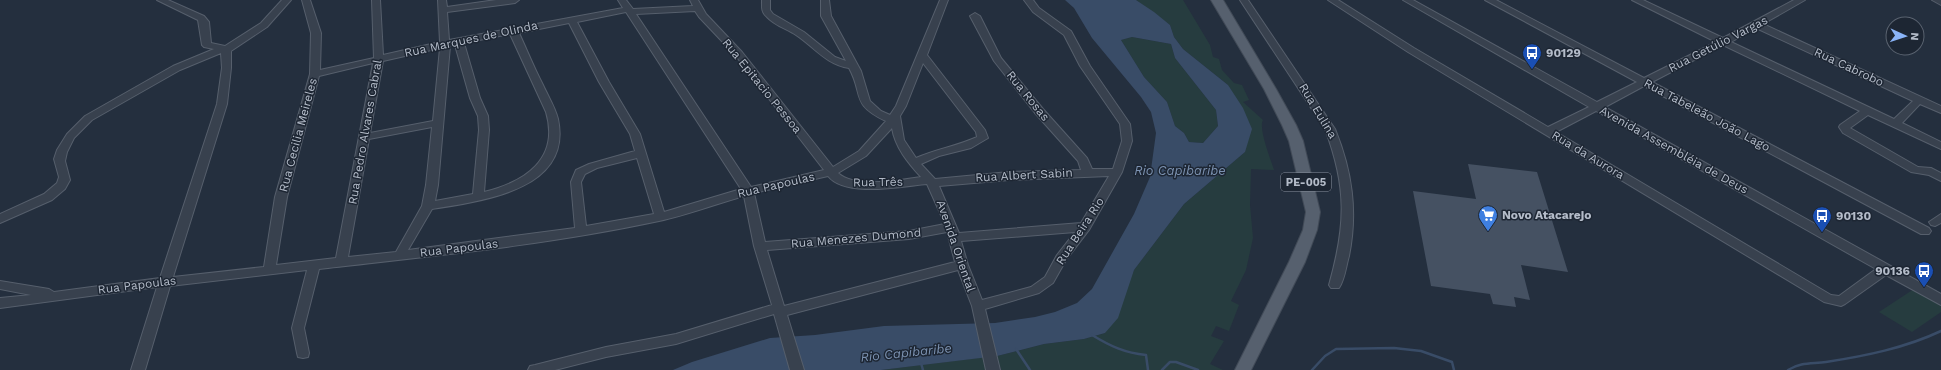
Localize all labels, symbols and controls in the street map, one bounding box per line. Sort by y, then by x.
street label: Rua Getúlio Vargas [1666,13,1770,75]
north arrow [1885,16,1925,56]
street label: Rua Marques de Olinda [403,18,539,60]
text: N [1908,32,1921,41]
street label: Rua Epitacio Pessoa [719,36,805,136]
bus stop icon: 90129 [1521,42,1543,70]
street label: Rua Cabrobo [1812,45,1886,89]
place label: 90129 [1546,46,1581,60]
street label: Rua Pedro Alvares Cabral [345,58,385,206]
street label: Rua Rosas [1004,68,1052,124]
street label: Rua Tabeleão João Lago [1642,76,1772,154]
street label: Rua Cecilia Meireles [276,77,320,193]
street label: Rua Eulina [1296,81,1340,141]
street label: Avenida Assembléia de Deus [1597,103,1751,197]
street label: Rua da Aurora [1549,128,1627,182]
water label: Rio Capibaribe [1134,163,1226,178]
street label: Rua Albert Sabin [975,165,1073,185]
street label: Rua Papoulas [736,169,816,201]
road number: PE-005 [1281,173,1331,191]
street label: Rua Três [853,175,903,189]
street label: Rua Beira Rio [1053,195,1107,267]
street label: Avenida Oriental [934,198,978,294]
supermarket icon: Novo Atacarejo [1477,204,1499,232]
bus stop icon: 90130 [1811,205,1833,233]
place label: Novo Atacarejo [1502,208,1591,222]
place label: 90130 [1836,209,1871,223]
street label: Rua Menezes Dumond [790,225,922,251]
street label: Rua Papoulas [419,236,499,260]
bus stop icon: 90136 [1913,260,1935,288]
place label: 90136 [1875,264,1910,278]
street label: Rua Papoulas [97,273,177,297]
water label: Rio Capibaribe [860,340,952,365]

